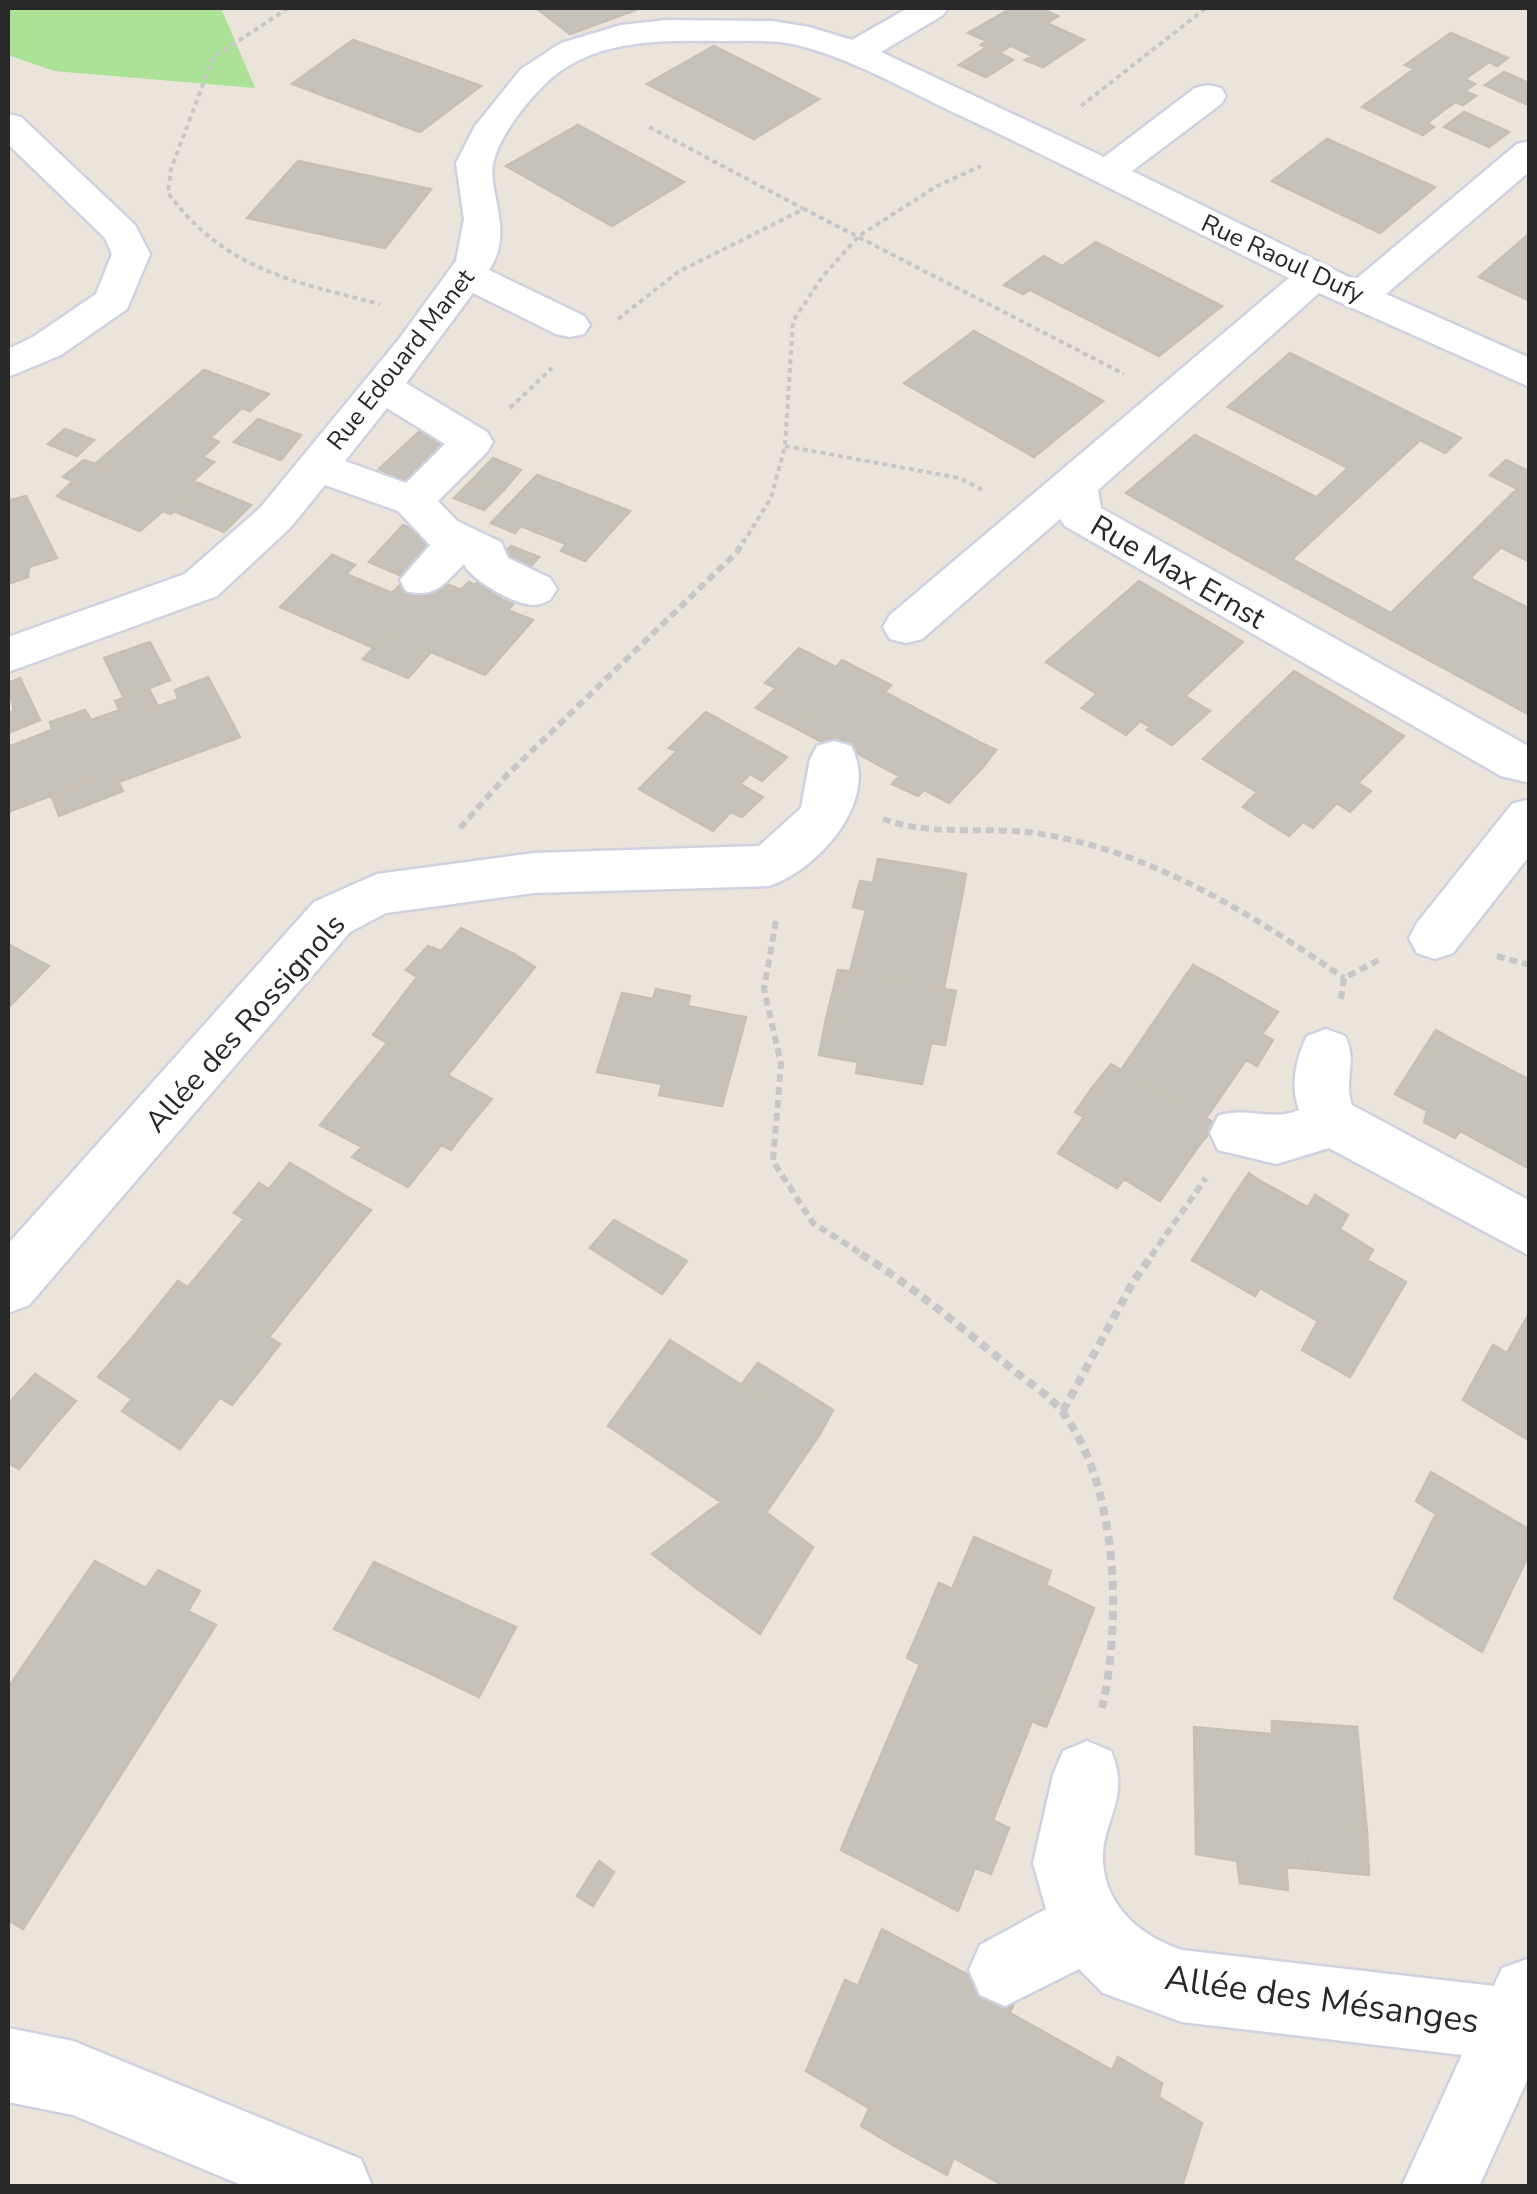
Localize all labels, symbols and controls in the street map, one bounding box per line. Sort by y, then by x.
street label: Rue Raoul Dufy [1196,206,1370,312]
street label: Rue Edouard Manet [319,262,482,457]
street label: Rue Max Ernst [1083,506,1273,639]
street label: Allée des Rossignols [136,905,355,1142]
street label: Allée des Mésanges [1162,1954,1482,2045]

